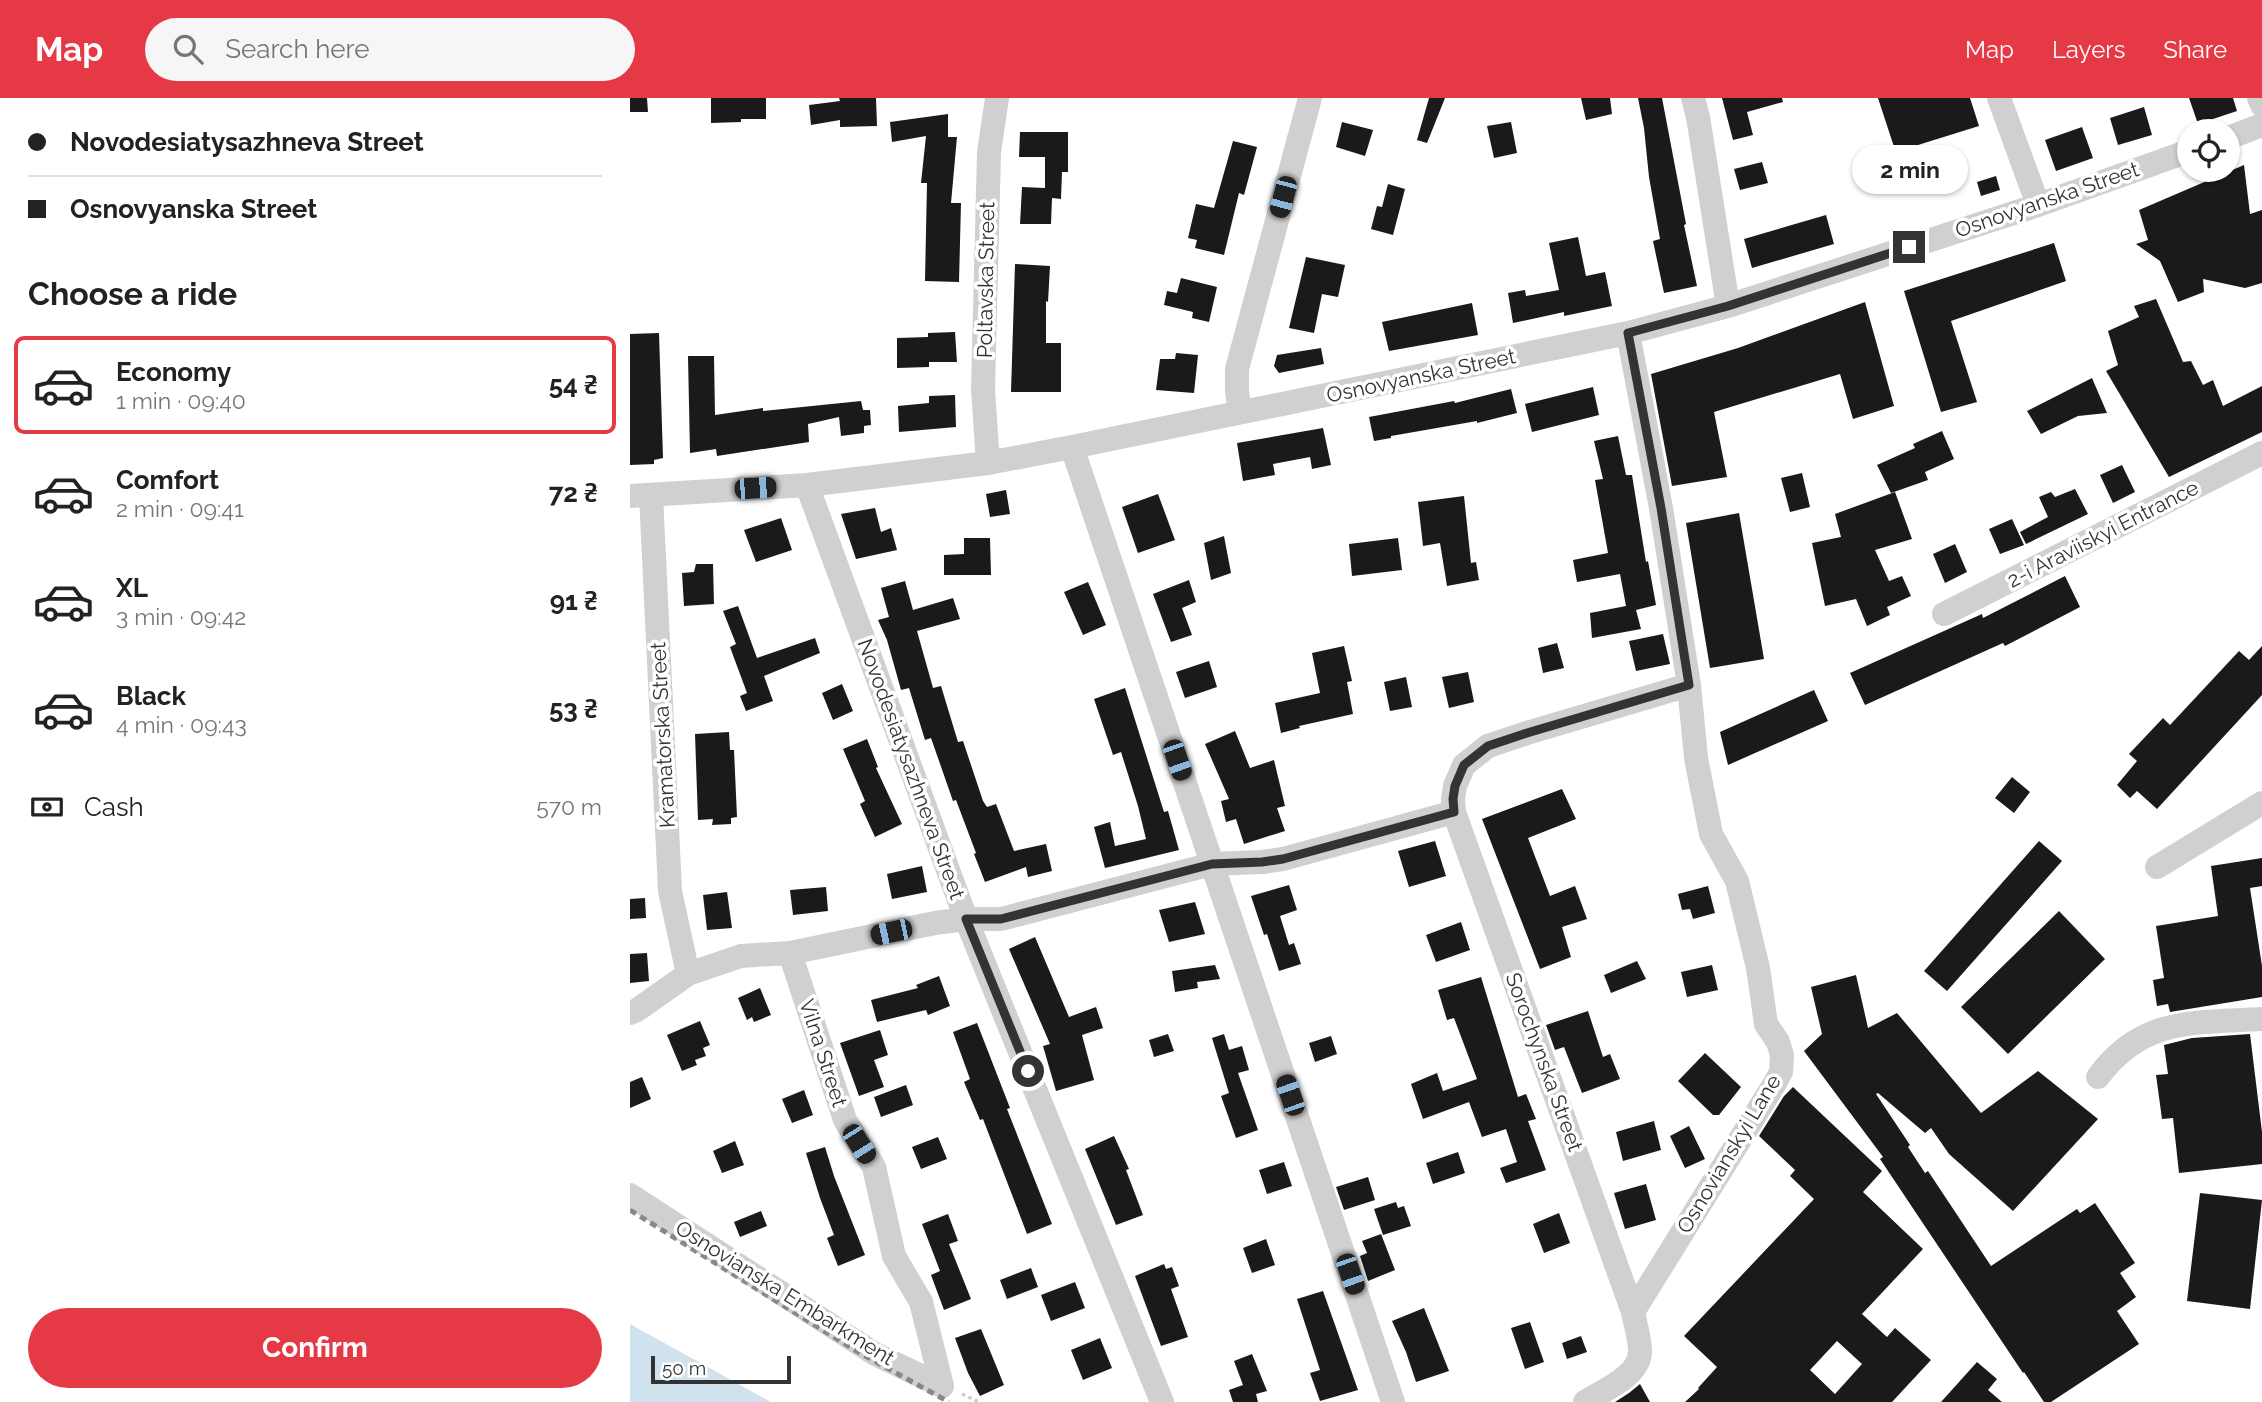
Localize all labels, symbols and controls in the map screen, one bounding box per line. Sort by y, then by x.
search box [145,18,635,81]
text: Map [35,30,103,69]
icon: search [169,30,207,68]
text: Search here [225,34,370,64]
text: Map [1965,35,2014,64]
text: Layers [2052,35,2125,64]
text: Share [2163,35,2227,64]
map controls [2177,119,2240,182]
button: locate [2177,119,2240,182]
text: Novodesiatysazhneva Street [70,127,424,157]
callout: 2 min [1851,145,1967,194]
text: 2 min [1880,156,1940,183]
street label: Osnovyanska Street [1952,156,2142,243]
car [1268,174,1299,220]
text: Osnovyanska Street [70,194,317,224]
street label: Poltavska Street [972,202,999,358]
route end [1893,231,1925,263]
text: Choose a ride [28,275,237,312]
street label: Osnovyanska Street [1324,343,1518,408]
icon: car [32,354,95,417]
text: Economy [116,357,231,387]
text: 54 ₴ [549,370,598,400]
text: 1 min · 09:40 [116,387,246,414]
icon: car [32,462,95,525]
text: Comfort [116,465,219,495]
street label: 2-i Araviiskyi Entrance [2003,474,2203,593]
car [734,476,777,500]
text: 72 ₴ [549,478,598,508]
text: 2 min · 09:41 [116,495,244,522]
icon: car [32,570,95,633]
text: XL [116,573,148,603]
text: 91 ₴ [550,586,598,616]
text: 3 min · 09:42 [116,603,246,630]
street label: Novodesiatysazhneva Street [853,635,970,903]
street label: Kramatorska Street [645,642,680,829]
icon: car [32,678,95,741]
text: Black [116,681,186,711]
text: 53 ₴ [549,694,598,724]
text: 4 min · 09:43 [116,711,247,738]
car [1161,737,1194,783]
icon: cash [28,788,66,826]
text: Cash [84,792,144,822]
text: 570 m [536,793,602,820]
car [869,917,914,947]
street label: Sorochynska Street [1501,969,1588,1155]
street label: Vilna Street [794,996,853,1110]
route start [1012,1055,1044,1087]
street label: Osnovianskyi Lane [1671,1070,1786,1238]
car [1274,1072,1307,1118]
car [839,1121,880,1167]
street label: Osnovianska Embarkment [671,1215,899,1370]
car [1334,1251,1367,1297]
button: Confirm [28,1308,602,1388]
scale bar [651,1353,791,1385]
text: 50 m [662,1357,706,1379]

